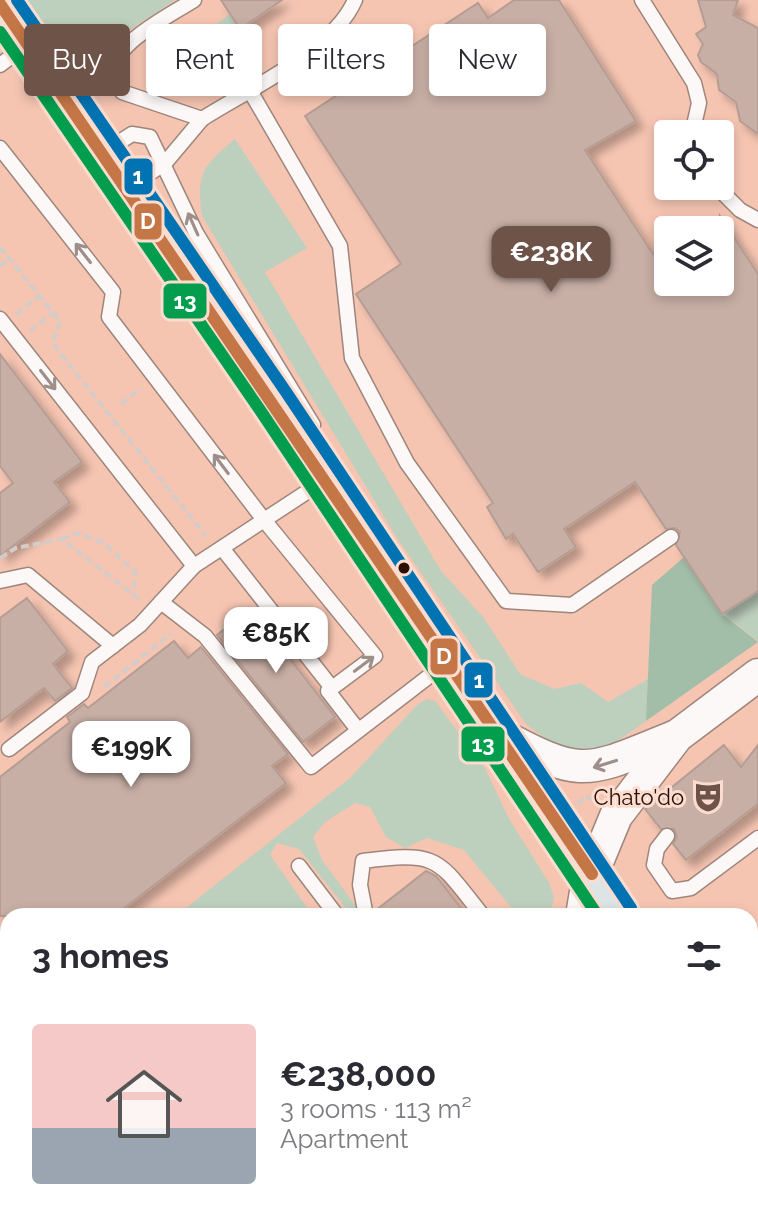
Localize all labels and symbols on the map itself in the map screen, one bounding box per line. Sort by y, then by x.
line badge: 1 [123,157,154,196]
text: 1 [133,163,144,189]
line badge: D [133,202,163,241]
text: D [140,208,156,234]
one-way arrow [185,213,200,237]
pin: €238K [495,226,607,294]
one-way arrow [74,243,91,264]
line badge: 13 [162,282,208,320]
text: 13 [173,288,197,314]
one-way arrow [40,369,57,390]
one-way arrow [213,454,230,475]
unlabelled marker [396,560,412,576]
pin: €85K [229,607,323,675]
line badge: D [429,637,459,676]
text: D [436,643,452,669]
one-way arrow [352,656,374,673]
line badge: 1 [463,661,494,699]
text: 1 [474,667,485,693]
pin: €199K [75,721,187,789]
line badge: 13 [460,725,506,763]
text: 13 [471,731,495,757]
one-way arrow [592,757,618,772]
theatre icon: Chato'do [691,780,725,814]
place label: Chato'do [594,784,684,810]

